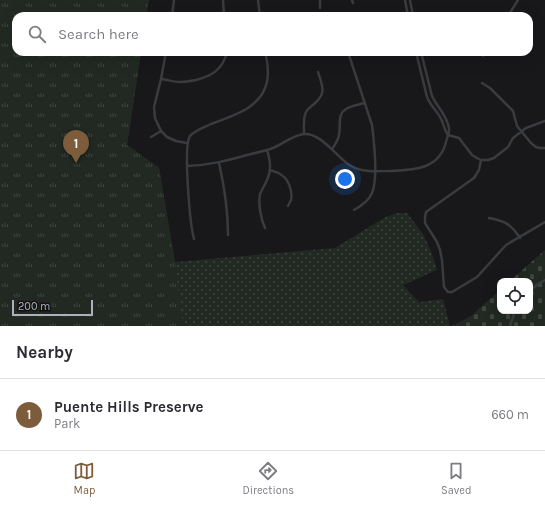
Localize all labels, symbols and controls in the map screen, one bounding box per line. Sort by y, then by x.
search box [12,12,533,56]
icon: search [26,23,48,45]
text: Search here [58,25,139,43]
pin: 1 [63,130,89,163]
your location [335,169,355,189]
map controls [497,278,533,314]
button: locate [497,278,533,314]
scale bar [12,298,93,317]
text: 200 m [18,300,50,313]
text: Nearby [16,342,73,362]
text: Puente Hills Preserve [54,398,203,416]
text: 1 [27,407,31,422]
text: 660 m [491,407,529,422]
text: Park [54,416,80,431]
tab: Map [73,460,95,497]
tab: Directions [242,460,294,497]
tab: Saved [441,460,472,497]

